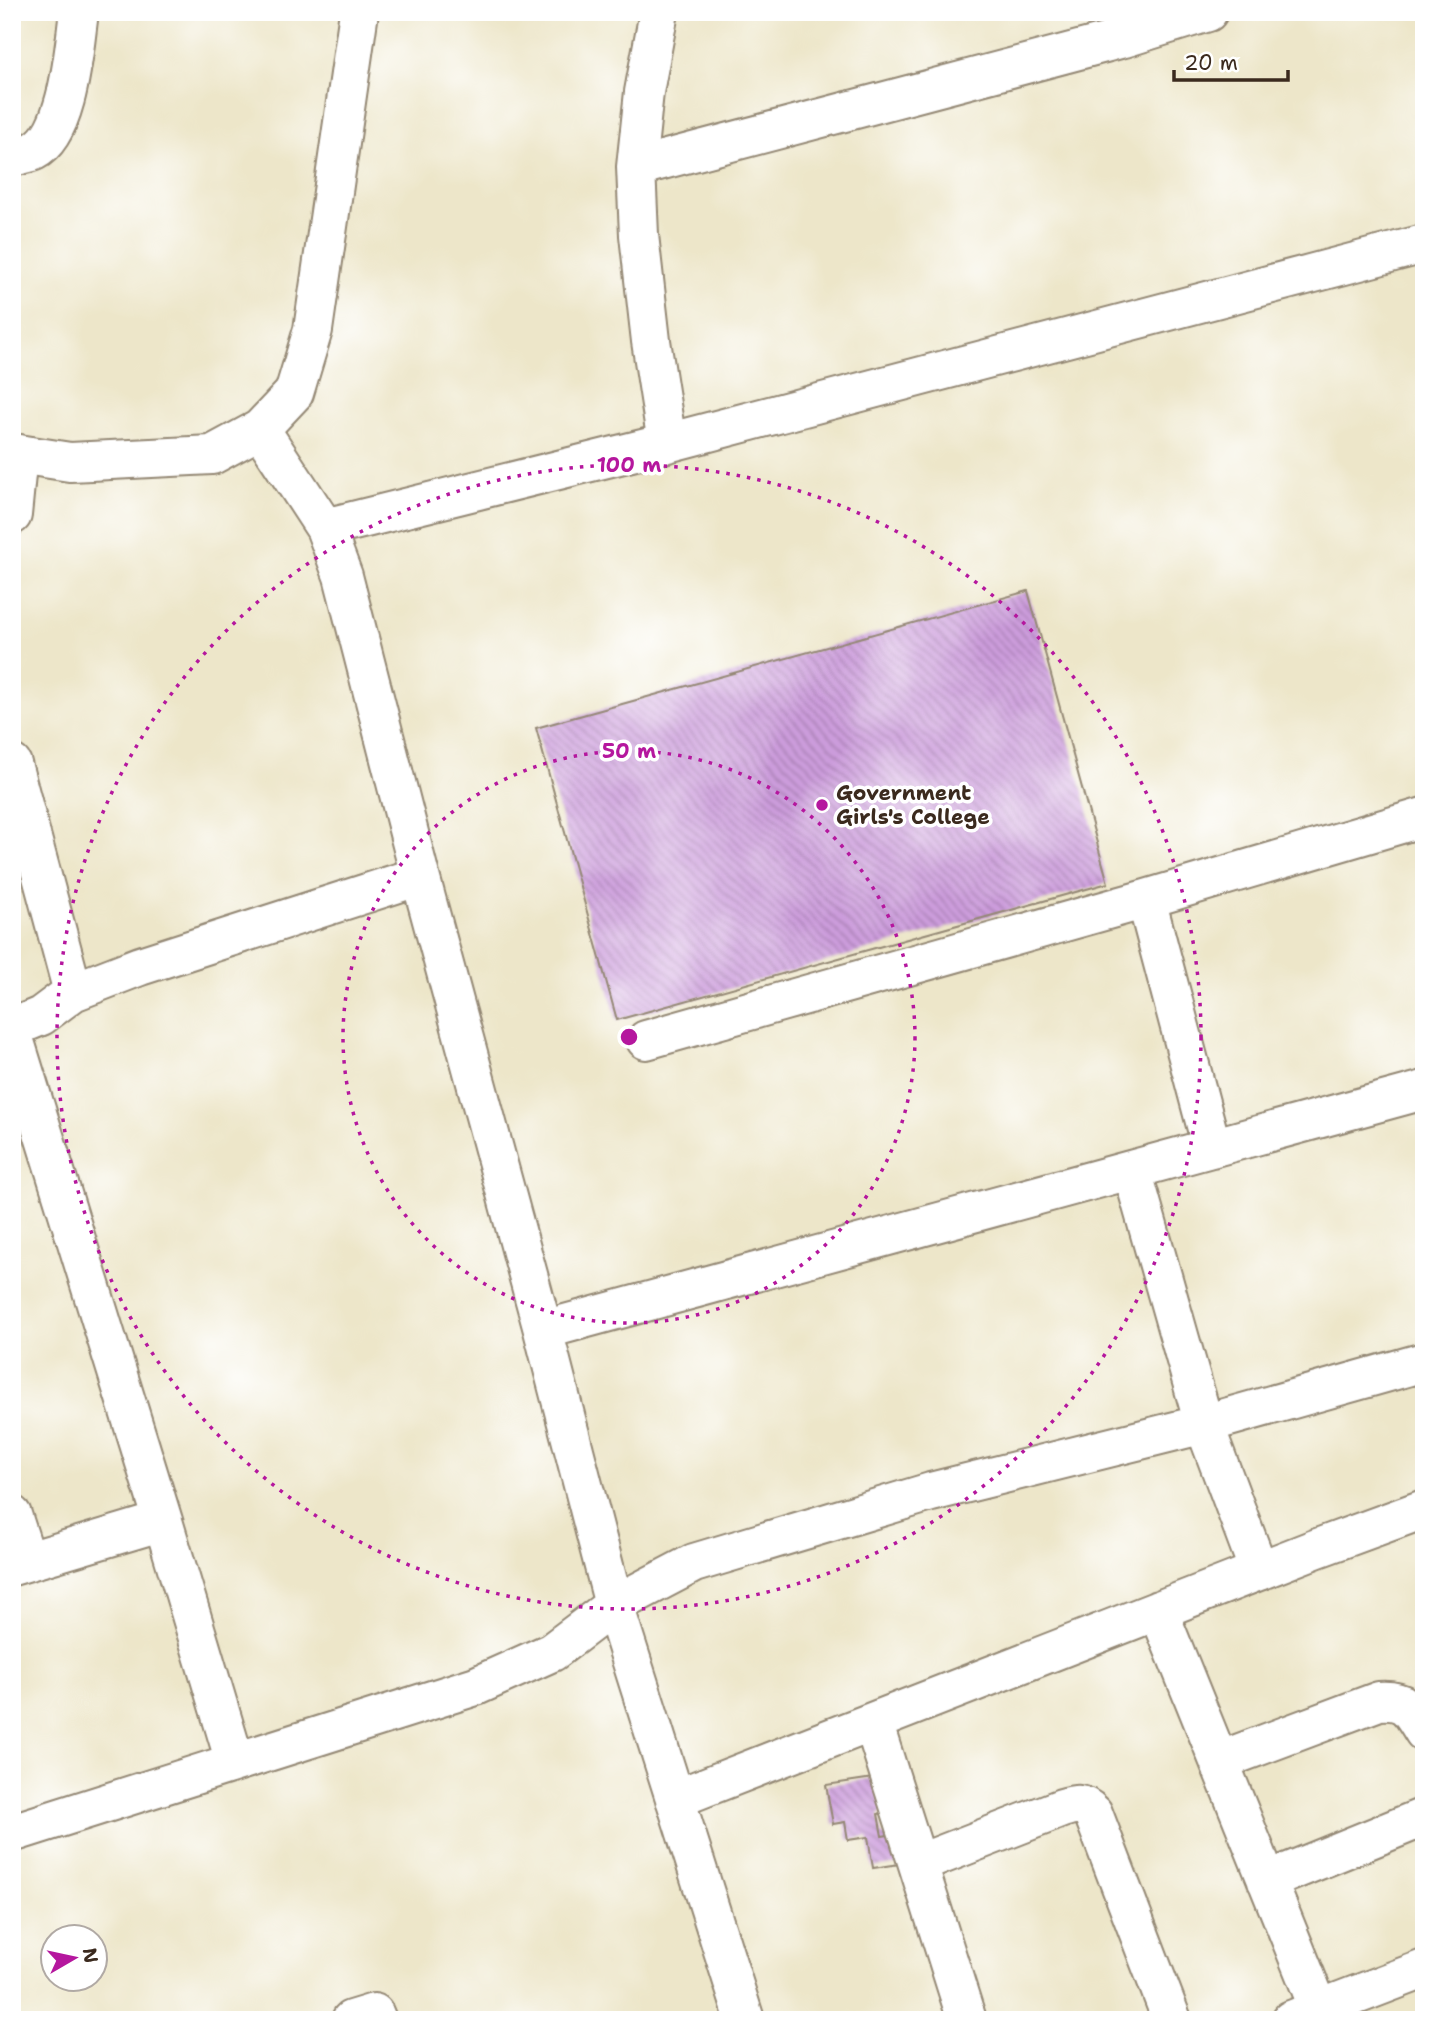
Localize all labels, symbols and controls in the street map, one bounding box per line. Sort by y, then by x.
scale bar [1174,38,1287,82]
text: 20 m [1184,49,1238,77]
text: 100 m [597,451,661,479]
text: 50 m [602,737,656,765]
place label: Government Girls's College [836,779,990,831]
marker: Government Girls's College [814,797,830,813]
centre of rings [617,1025,641,1049]
north arrow [38,1924,108,1994]
text: N [77,1946,104,1965]

